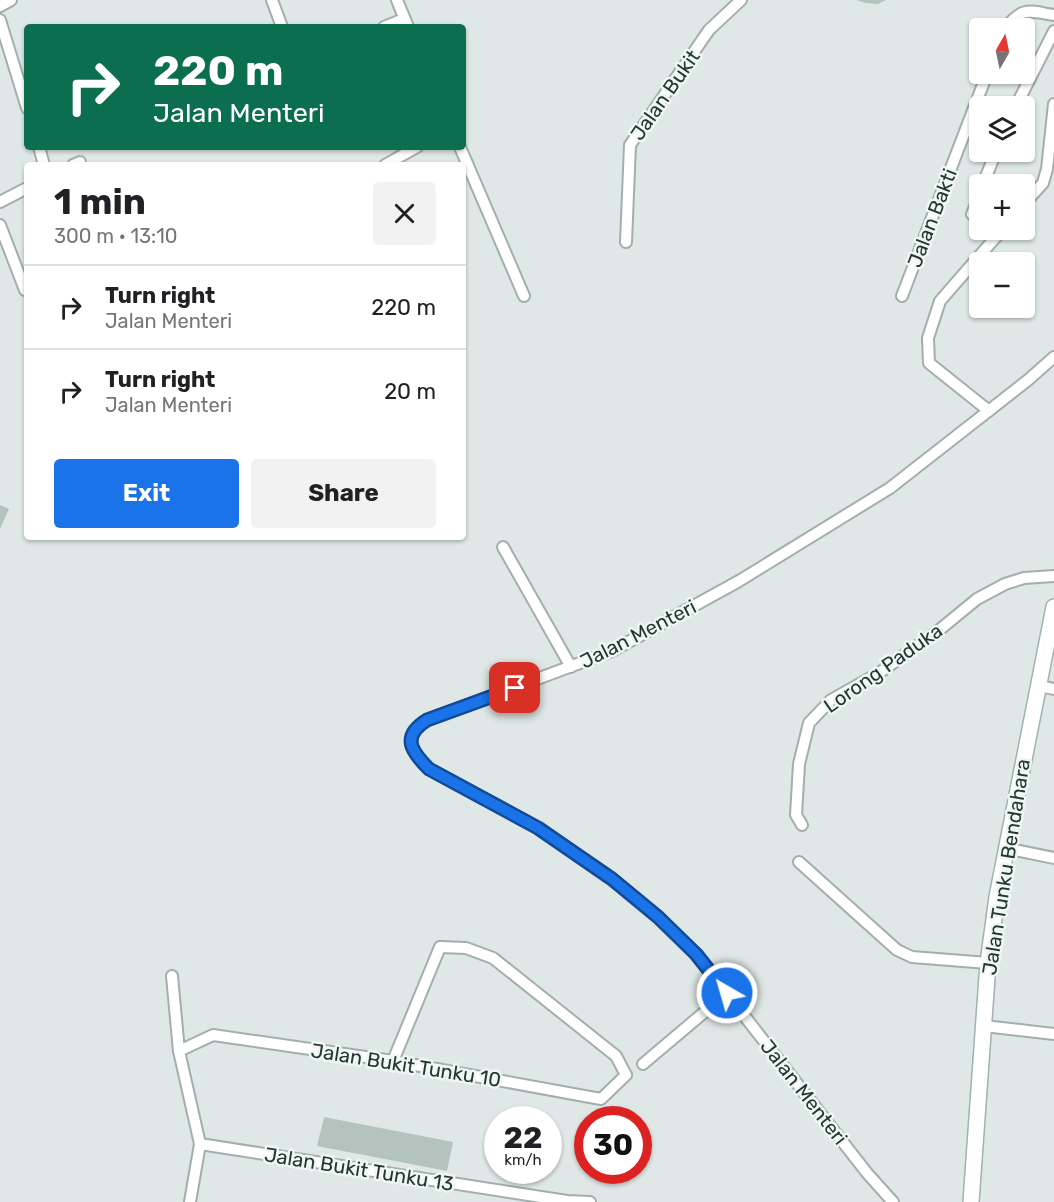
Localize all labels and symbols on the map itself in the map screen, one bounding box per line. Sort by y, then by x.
north arrow [969,18,1035,84]
street label: Jalan Bukit [625,45,705,145]
street label: Jalan Bakti [902,165,962,271]
street label: Jalan Menteri [576,594,700,674]
street label: Lorong Paduka [819,618,947,718]
pin [489,662,540,713]
street label: Jalan Tunku Bendahara [977,757,1035,977]
position arrow [695,961,759,1025]
street label: Jalan Menteri [755,1035,853,1149]
street label: Jalan Bukit Tunku 10 [309,1038,503,1092]
speed limit sign: 30 [574,1106,652,1184]
street label: Jalan Bukit Tunku 13 [263,1142,455,1196]

